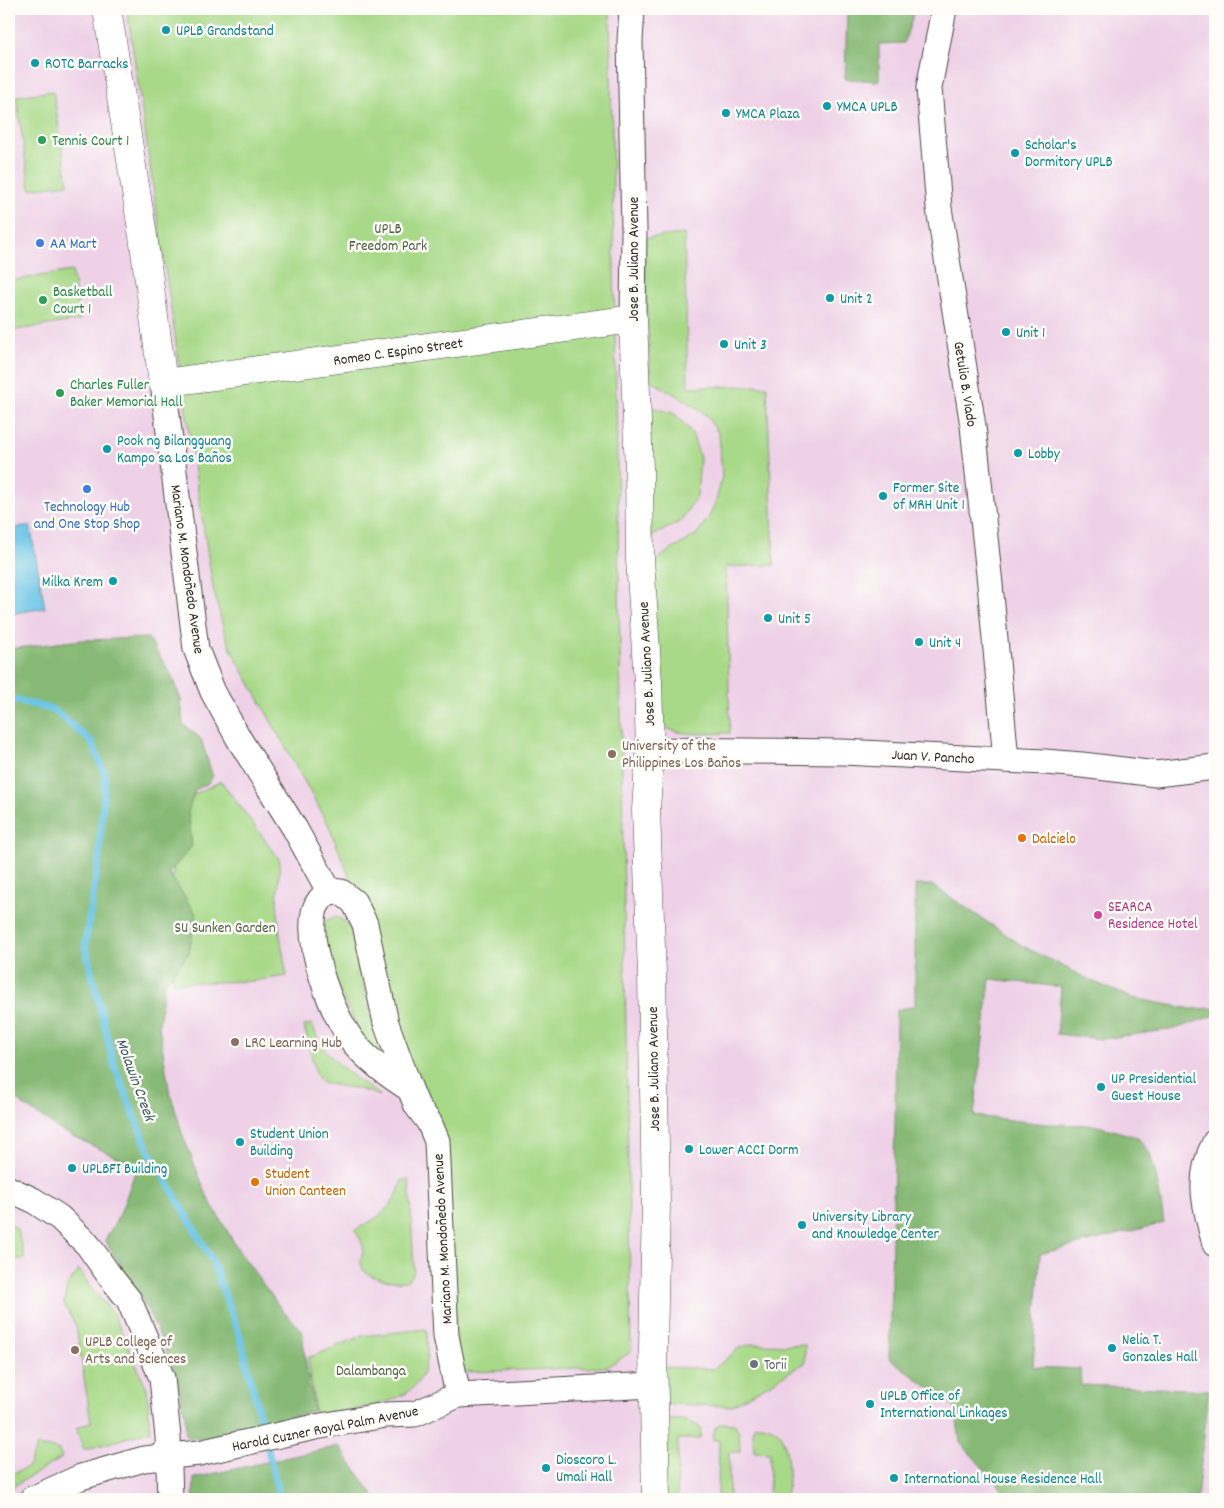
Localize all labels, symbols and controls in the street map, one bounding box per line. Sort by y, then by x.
place label: UPLB Grandstand [176,21,274,43]
marker: UPLB Grandstand [160,24,172,36]
place label: ROTC Barracks [45,54,129,76]
marker: ROTC Barracks [29,57,41,69]
place label: YMCA UPLB [837,97,898,119]
marker: YMCA UPLB [821,100,833,112]
place label: YMCA Plaza [736,104,800,126]
marker: YMCA Plaza [720,107,732,119]
place label: Tennis Court 1 [52,131,129,153]
marker: Tennis Court 1 [36,134,48,146]
place label: Scholar's Dormitory UPLB [1025,135,1113,174]
marker: Scholar's Dormitory UPLB [1009,147,1021,159]
street label: Jose B. Juliano Avenue [624,196,646,321]
park label: UPLB Freedom Park [349,219,427,258]
place label: AA Mart [50,234,97,256]
marker: AA Mart [34,237,46,249]
place label: Basketball Court 1 [53,282,113,321]
place label: Unit 2 [840,289,872,311]
marker: Unit 2 [824,292,836,304]
marker: Basketball Court 1 [37,294,49,306]
place label: Unit 1 [1016,323,1045,345]
marker: Unit 1 [1000,326,1012,338]
street label: Romeo C. Espino Street [332,333,465,373]
place label: Unit 3 [734,335,767,357]
marker: Unit 3 [718,338,730,350]
street label: Getulio B. Viado [946,340,982,429]
place label: Charles Fuller Baker Memorial Hall [70,375,183,414]
marker: Charles Fuller Baker Memorial Hall [54,387,66,399]
place label: Pook ng Bilangguang Kampo sa Los Baños [117,431,232,470]
marker: Pook ng Bilangguang Kampo sa Los Baños [101,443,113,455]
place label: Lobby [1028,444,1061,466]
marker: Lobby [1012,447,1024,459]
place label: Former Site of MRH Unit 1 [893,478,965,517]
marker: Technology Hub and One Stop Shop [81,483,93,495]
street label: Mariano M. Mondoñedo Avenue [163,483,209,656]
marker: Former Site of MRH Unit 1 [877,490,889,502]
place label: Technology Hub and One Stop Shop [34,497,140,536]
place label: Milka Krem [42,572,103,594]
marker: Milka Krem [107,575,119,587]
street label: Jose B. Juliano Avenue [634,601,662,727]
place label: Unit 5 [778,609,811,631]
marker: Unit 5 [762,612,774,624]
place label: Unit 4 [929,633,961,655]
marker: Unit 4 [913,636,925,648]
place label: University of the Philippines Los Baños [622,736,741,775]
street label: Juan V. Pancho [891,745,975,771]
marker: University of the Philippines Los Baños [606,748,618,760]
place label: Dalcielo [1032,829,1076,851]
marker: Dalcielo [1016,832,1028,844]
place label: SEARCA Residence Hotel [1108,897,1198,936]
marker: SEARCA Residence Hotel [1092,909,1104,921]
park label: SU Sunken Garden [174,918,276,940]
street label: Jose B. Juliano Avenue [643,1006,667,1132]
place label: LRC Learning Hub [245,1033,342,1055]
water label: Molawin Creek [109,1035,161,1126]
marker: LRC Learning Hub [229,1036,241,1048]
place label: UP Presidential Guest House [1111,1069,1196,1108]
marker: UP Presidential Guest House [1095,1081,1107,1093]
place label: Student Union Building [250,1124,329,1163]
marker: Student Union Building [234,1136,246,1148]
place label: Lower ACCI Dorm [699,1140,798,1162]
marker: Lower ACCI Dorm [683,1143,695,1155]
street label: Mariano M. Mondoñedo Avenue [429,1153,459,1325]
place label: UPLBFI Building [82,1159,167,1181]
marker: UPLBFI Building [66,1162,78,1174]
place label: Student Union Canteen [265,1164,346,1203]
marker: Student Union Canteen [249,1176,261,1188]
place label: University Library and Knowledge Center [812,1207,940,1246]
marker: University Library and Knowledge Center [796,1219,808,1231]
place label: Nelia T. Gonzales Hall [1122,1330,1198,1369]
place label: UPLB College of Arts and Sciences [85,1332,186,1371]
marker: Nelia T. Gonzales Hall [1106,1342,1118,1354]
marker: UPLB College of Arts and Sciences [69,1344,81,1356]
place label: Torii [764,1355,787,1377]
marker: Torii [748,1358,760,1370]
park label: Dalambanga [336,1361,407,1383]
place label: UPLB Office of International Linkages [880,1386,1008,1425]
marker: UPLB Office of International Linkages [864,1398,876,1410]
street label: Harold Cuzner Royal Palm Avenue [230,1401,421,1459]
place label: Dioscoro L. Umali Hall [556,1450,616,1489]
marker: Dioscoro L. Umali Hall [540,1462,552,1474]
place label: International House Residence Hall [904,1469,1102,1491]
marker: International House Residence Hall [888,1472,900,1484]

